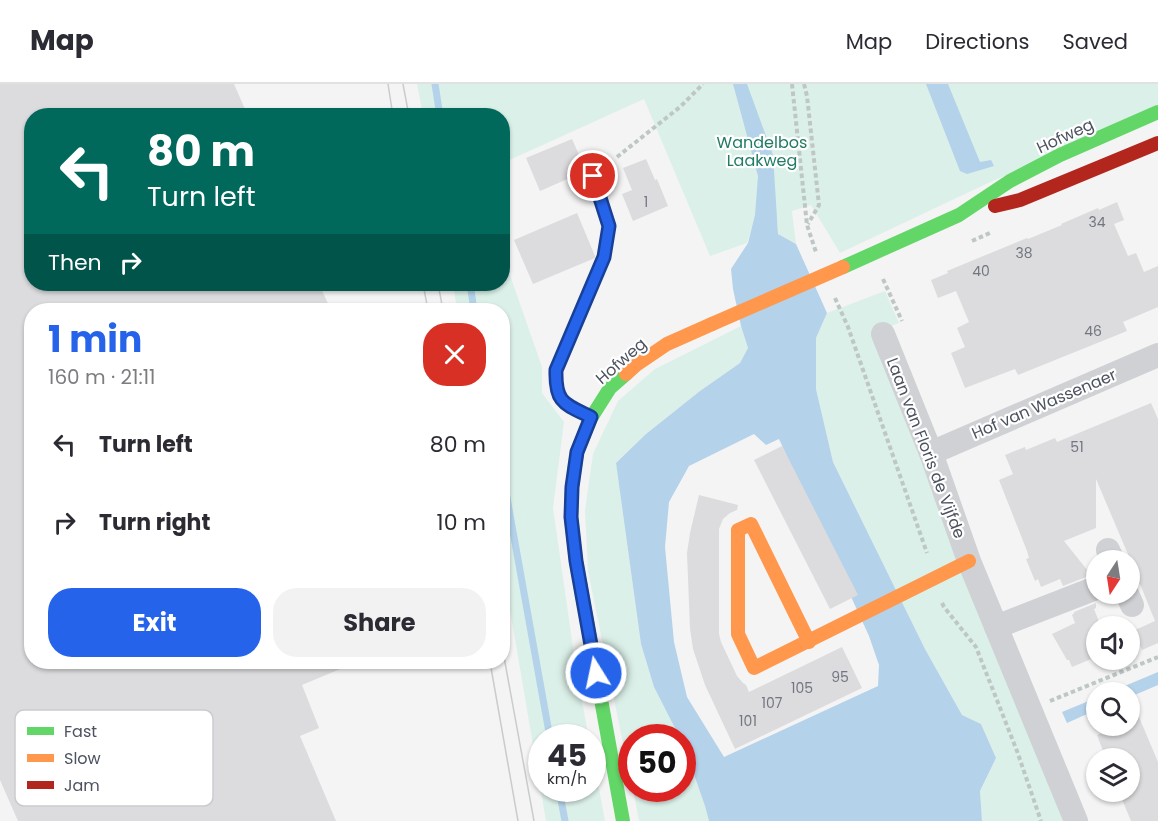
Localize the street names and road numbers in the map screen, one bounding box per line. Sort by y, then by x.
street label: Hofweg [1033,113,1097,159]
street label: Hofweg [591,332,651,390]
street label: Laan van Floris de Vijfde [881,354,971,542]
street label: Hof van Wassenaer [968,363,1120,445]

